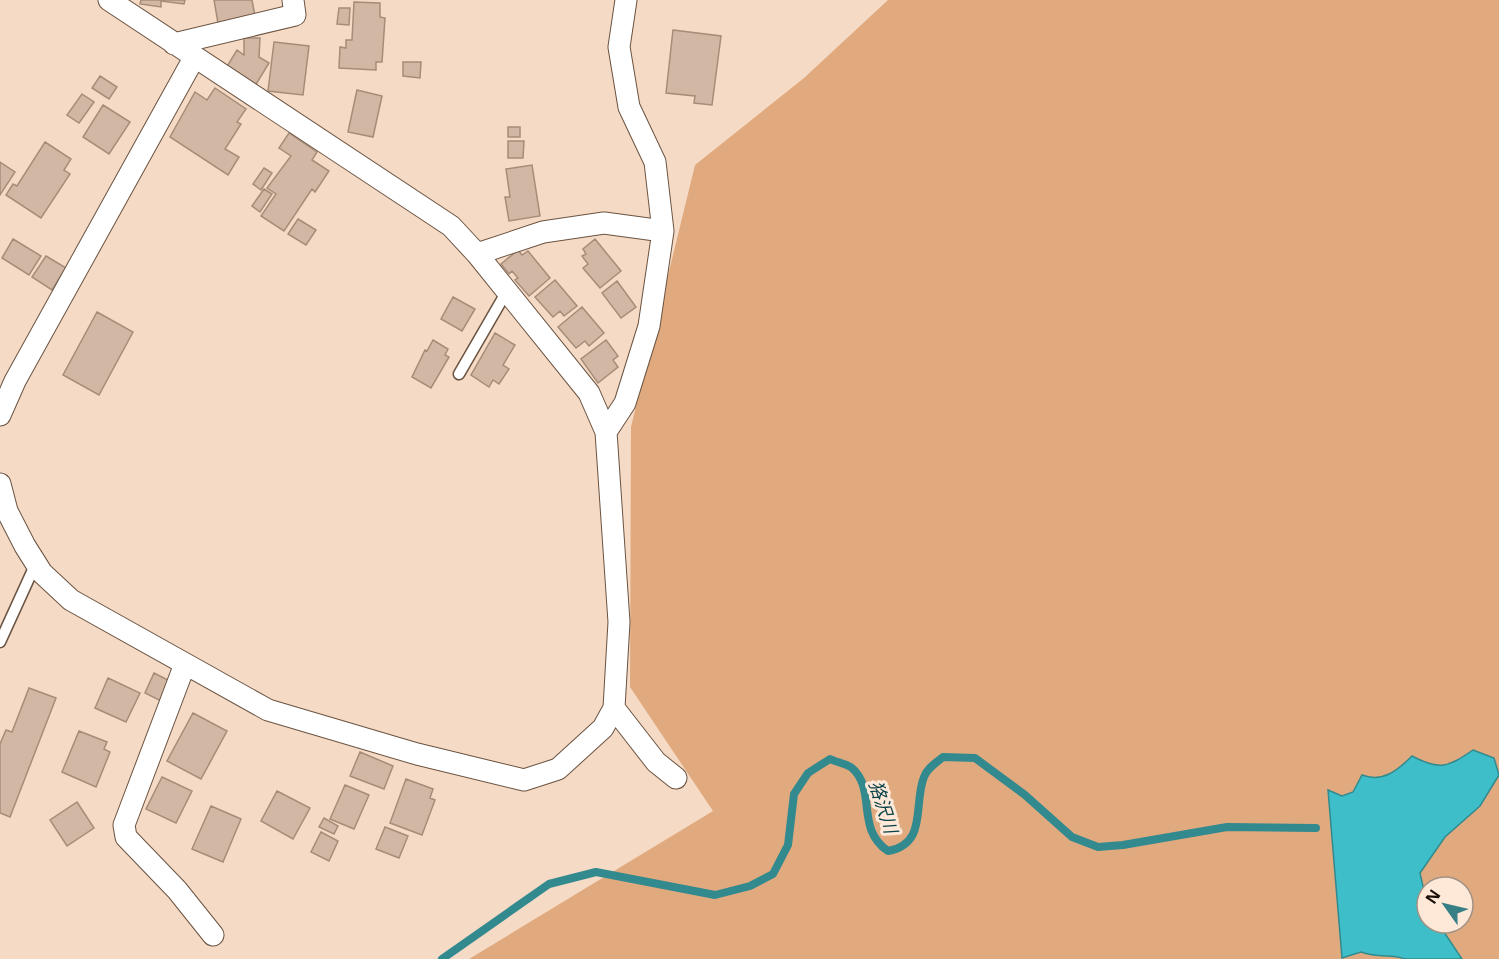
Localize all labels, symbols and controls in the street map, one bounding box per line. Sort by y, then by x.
water label: 狢沢川 [864,777,904,838]
north arrow [1415,875,1475,935]
text: N [1420,885,1445,908]

